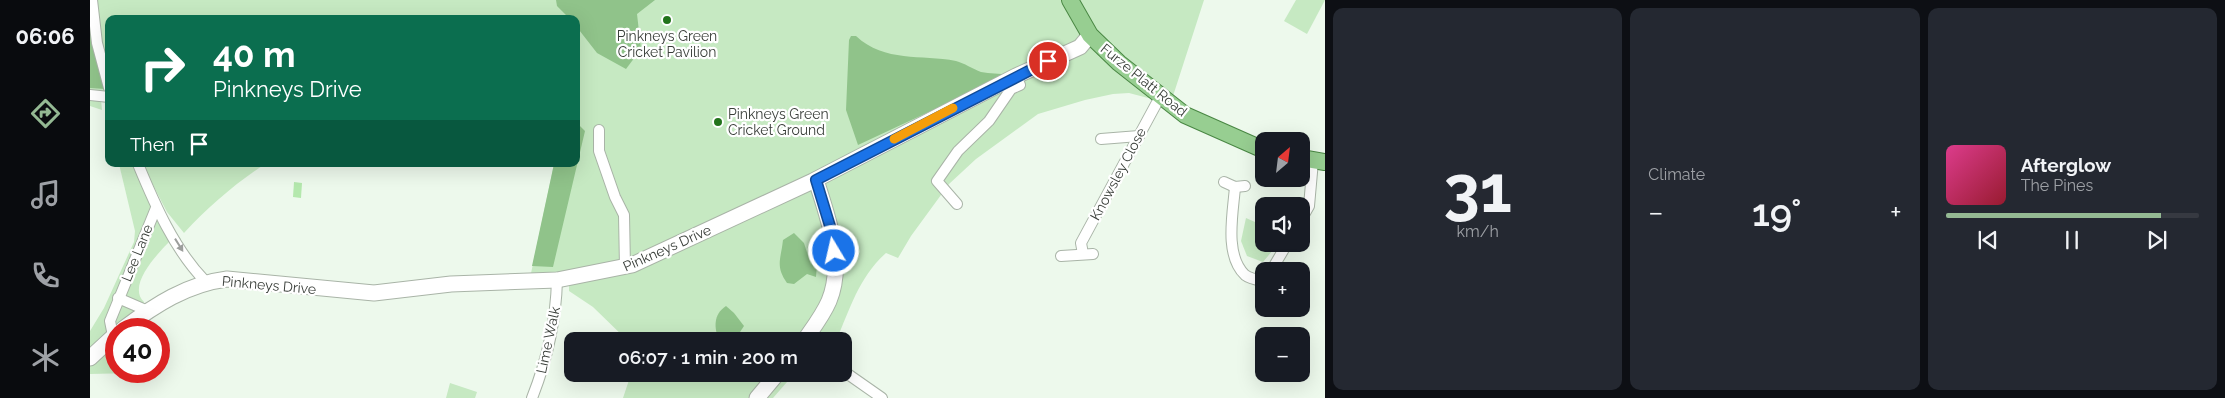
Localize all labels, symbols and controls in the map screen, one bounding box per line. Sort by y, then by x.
marker: Pinkneys Green Cricket Pavilion [661,14,673,26]
text: 06:06 [15,23,75,49]
place label: Pinkneys Green Cricket Pavilion [617,28,717,60]
text: 40 m [213,34,295,75]
icon: right [130,35,195,100]
pin [1027,40,1069,82]
street label: Furze Platt Road [1098,40,1190,120]
icon: arrive [1034,47,1062,75]
text: Pinkneys Drive [213,76,362,102]
icon: directions [28,96,63,131]
place label: Pinkneys Green Cricket Ground [728,106,829,138]
marker: Pinkneys Green Cricket Ground [712,116,724,128]
street label: Knowsley Close [1087,125,1149,223]
icon: arrive [185,130,213,158]
north arrow [1255,132,1310,188]
map controls [1255,132,1310,382]
text: Then [130,133,175,155]
text: 31 [1443,151,1512,227]
text: Afterglow [2021,154,2111,176]
text: Climate [1648,165,1705,184]
text: The Pines [2021,176,2093,195]
icon: music [28,177,63,212]
text: 19° [1752,190,1802,235]
text: − [1648,196,1663,229]
text: + [1890,196,1902,229]
button: sound [1255,197,1310,252]
street label: Pinkneys Drive [621,221,713,275]
street label: Lee Lane [118,222,156,284]
text: km/h [1457,222,1499,241]
position arrow [807,224,859,276]
icon: previous [1974,226,2002,254]
icon: pause [2058,226,2086,254]
icon: next [2143,226,2171,254]
one-way arrow [174,239,184,252]
icon: phone [28,258,63,293]
button: + [1255,262,1310,317]
street label: Pinkneys Drive [221,273,317,297]
street label: Lime Walk [533,304,563,375]
speed limit sign: 40 [105,318,170,383]
button: − [1255,327,1310,382]
icon: climate [28,340,63,375]
text: 06:07 · 1 min · 200 m [618,346,798,368]

